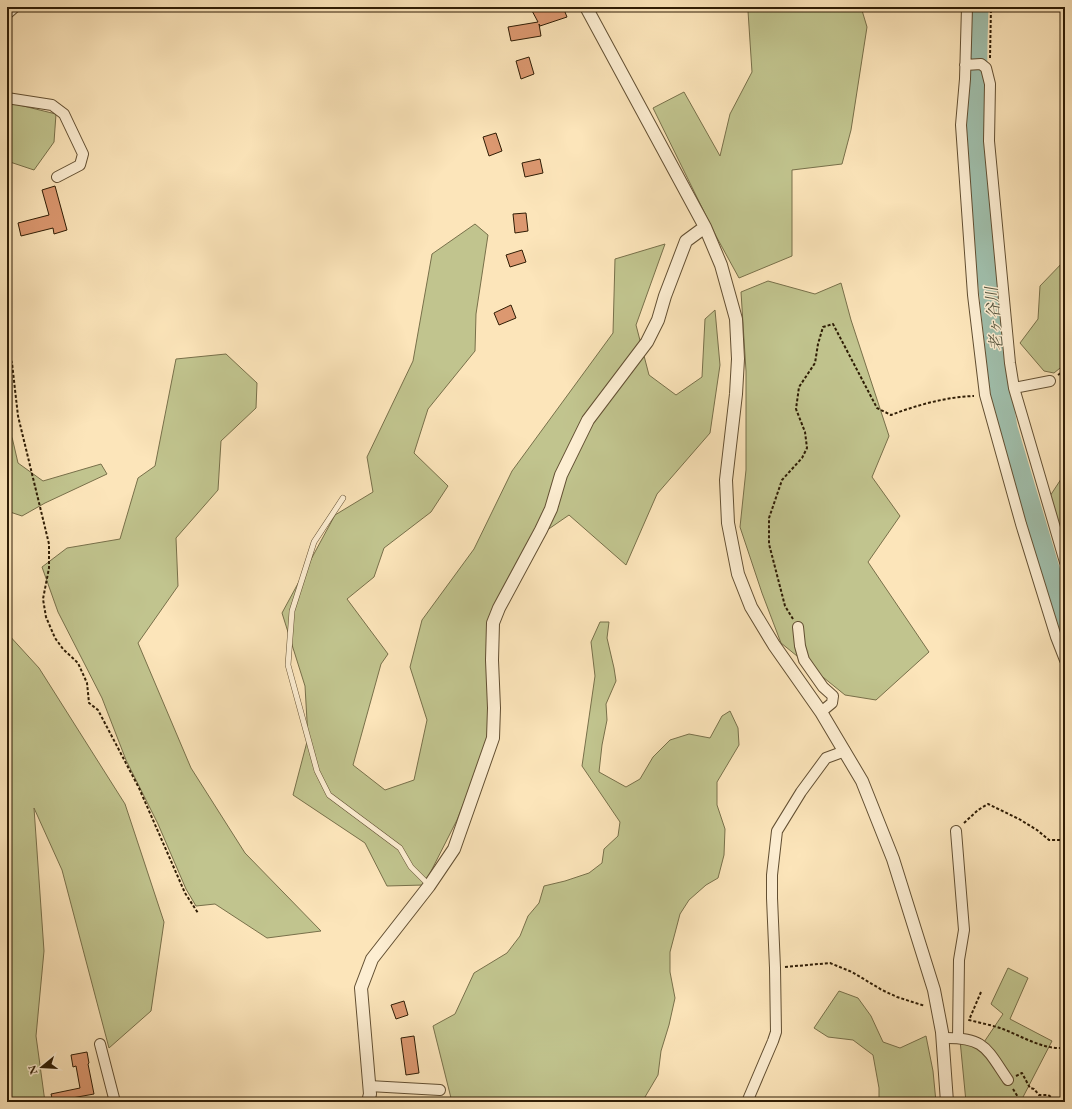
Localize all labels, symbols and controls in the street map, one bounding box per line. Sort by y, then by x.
water label: 老ヶ谷川 [981,284,1007,352]
north arrow [22,1047,62,1087]
text: N [24,1064,41,1076]

